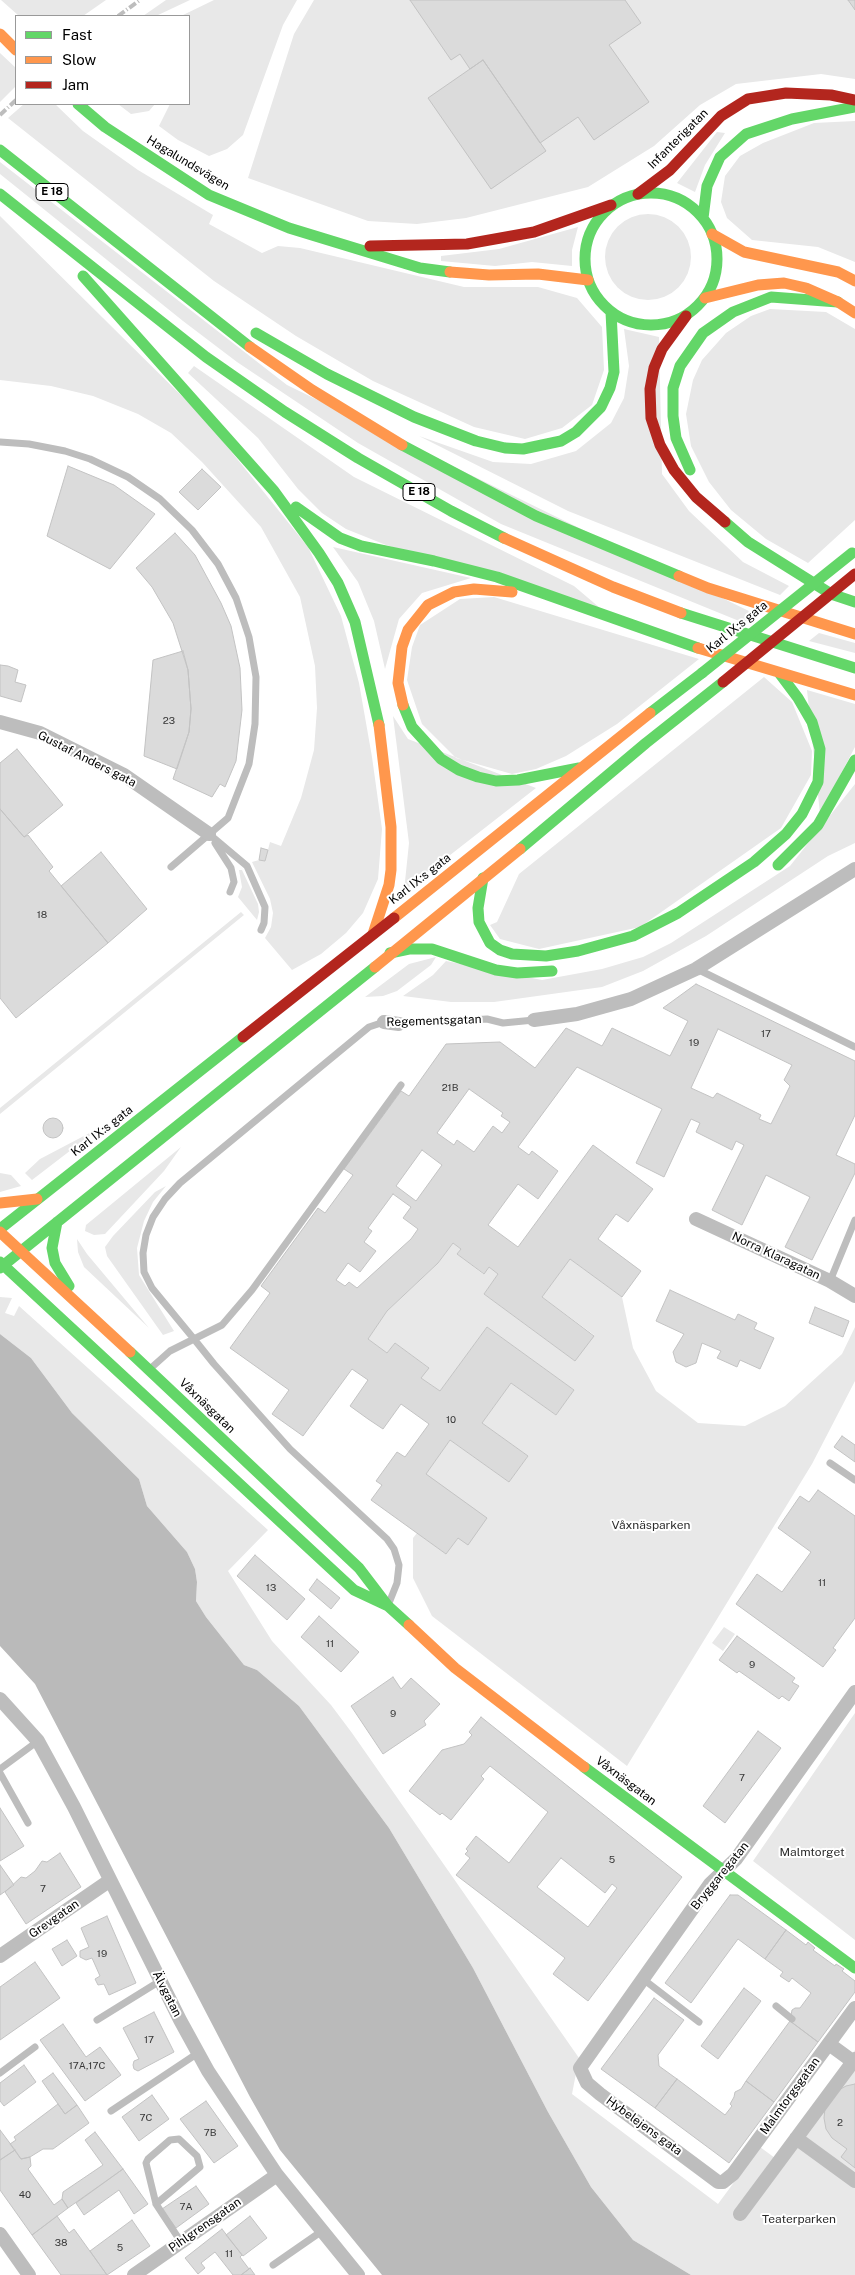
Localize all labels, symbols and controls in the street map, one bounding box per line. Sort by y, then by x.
legend [15,15,190,105]
text: Fast [62,26,92,43]
text: Slow [62,51,96,68]
text: Jam [62,76,89,93]
street label: Infanterigatan [645,106,711,172]
street label: Hagalundsvägen [144,133,232,193]
road number: E 18 [36,183,68,200]
road number: E 18 [403,484,435,501]
street label: Karl IX:s gata [704,598,770,656]
house number: 23 [163,715,175,727]
street label: Gustaf Anders gata [35,728,139,790]
street label: Karl IX:s gata [386,850,454,908]
house number: 18 [37,909,47,921]
street label: Regementsgatan [386,1012,482,1030]
house number: 17 [761,1028,771,1040]
house number: 19 [689,1037,699,1049]
house number: 21B [442,1082,458,1094]
street label: Karl IX:s gata [68,1102,136,1160]
street label: Norra Klaragatan [730,1229,822,1283]
street label: Våxnäsgatan [176,1376,238,1436]
house number: 10 [446,1414,456,1426]
park label: Våxnäsparken [612,1518,690,1532]
house number: 11 [818,1577,826,1589]
house number: 13 [266,1582,276,1594]
house number: 11 [326,1638,334,1650]
house number: 9 [749,1659,755,1671]
house number: 9 [390,1708,396,1720]
street label: Våxnäsgatan [593,1754,659,1808]
house number: 7 [739,1772,745,1784]
street label: Bryggaregatan [688,1839,752,1913]
park label: Malmtorget [779,1845,845,1859]
house number: 5 [609,1854,615,1866]
house number: 7 [40,1883,46,1895]
street label: Grevgatan [26,1897,82,1941]
house number: 19 [97,1948,107,1960]
street label: Älvgatan [149,1969,185,2019]
house number: 17 [144,2034,154,2046]
street label: Malmtorgsgatan [757,2055,823,2137]
house number: 17A,17C [69,2060,105,2072]
street label: Hybelejens gata [603,2094,685,2158]
house number: 7C [140,2112,152,2124]
house number: 2 [837,2117,843,2129]
house number: 7B [204,2127,216,2139]
house number: 40 [19,2189,31,2201]
street label: Pihlgrensgatan [166,2195,244,2255]
house number: 7A [179,2201,193,2213]
park label: Teaterparken [762,2212,836,2226]
house number: 38 [55,2237,67,2249]
house number: 5 [117,2242,123,2254]
house number: 11 [225,2248,233,2260]

